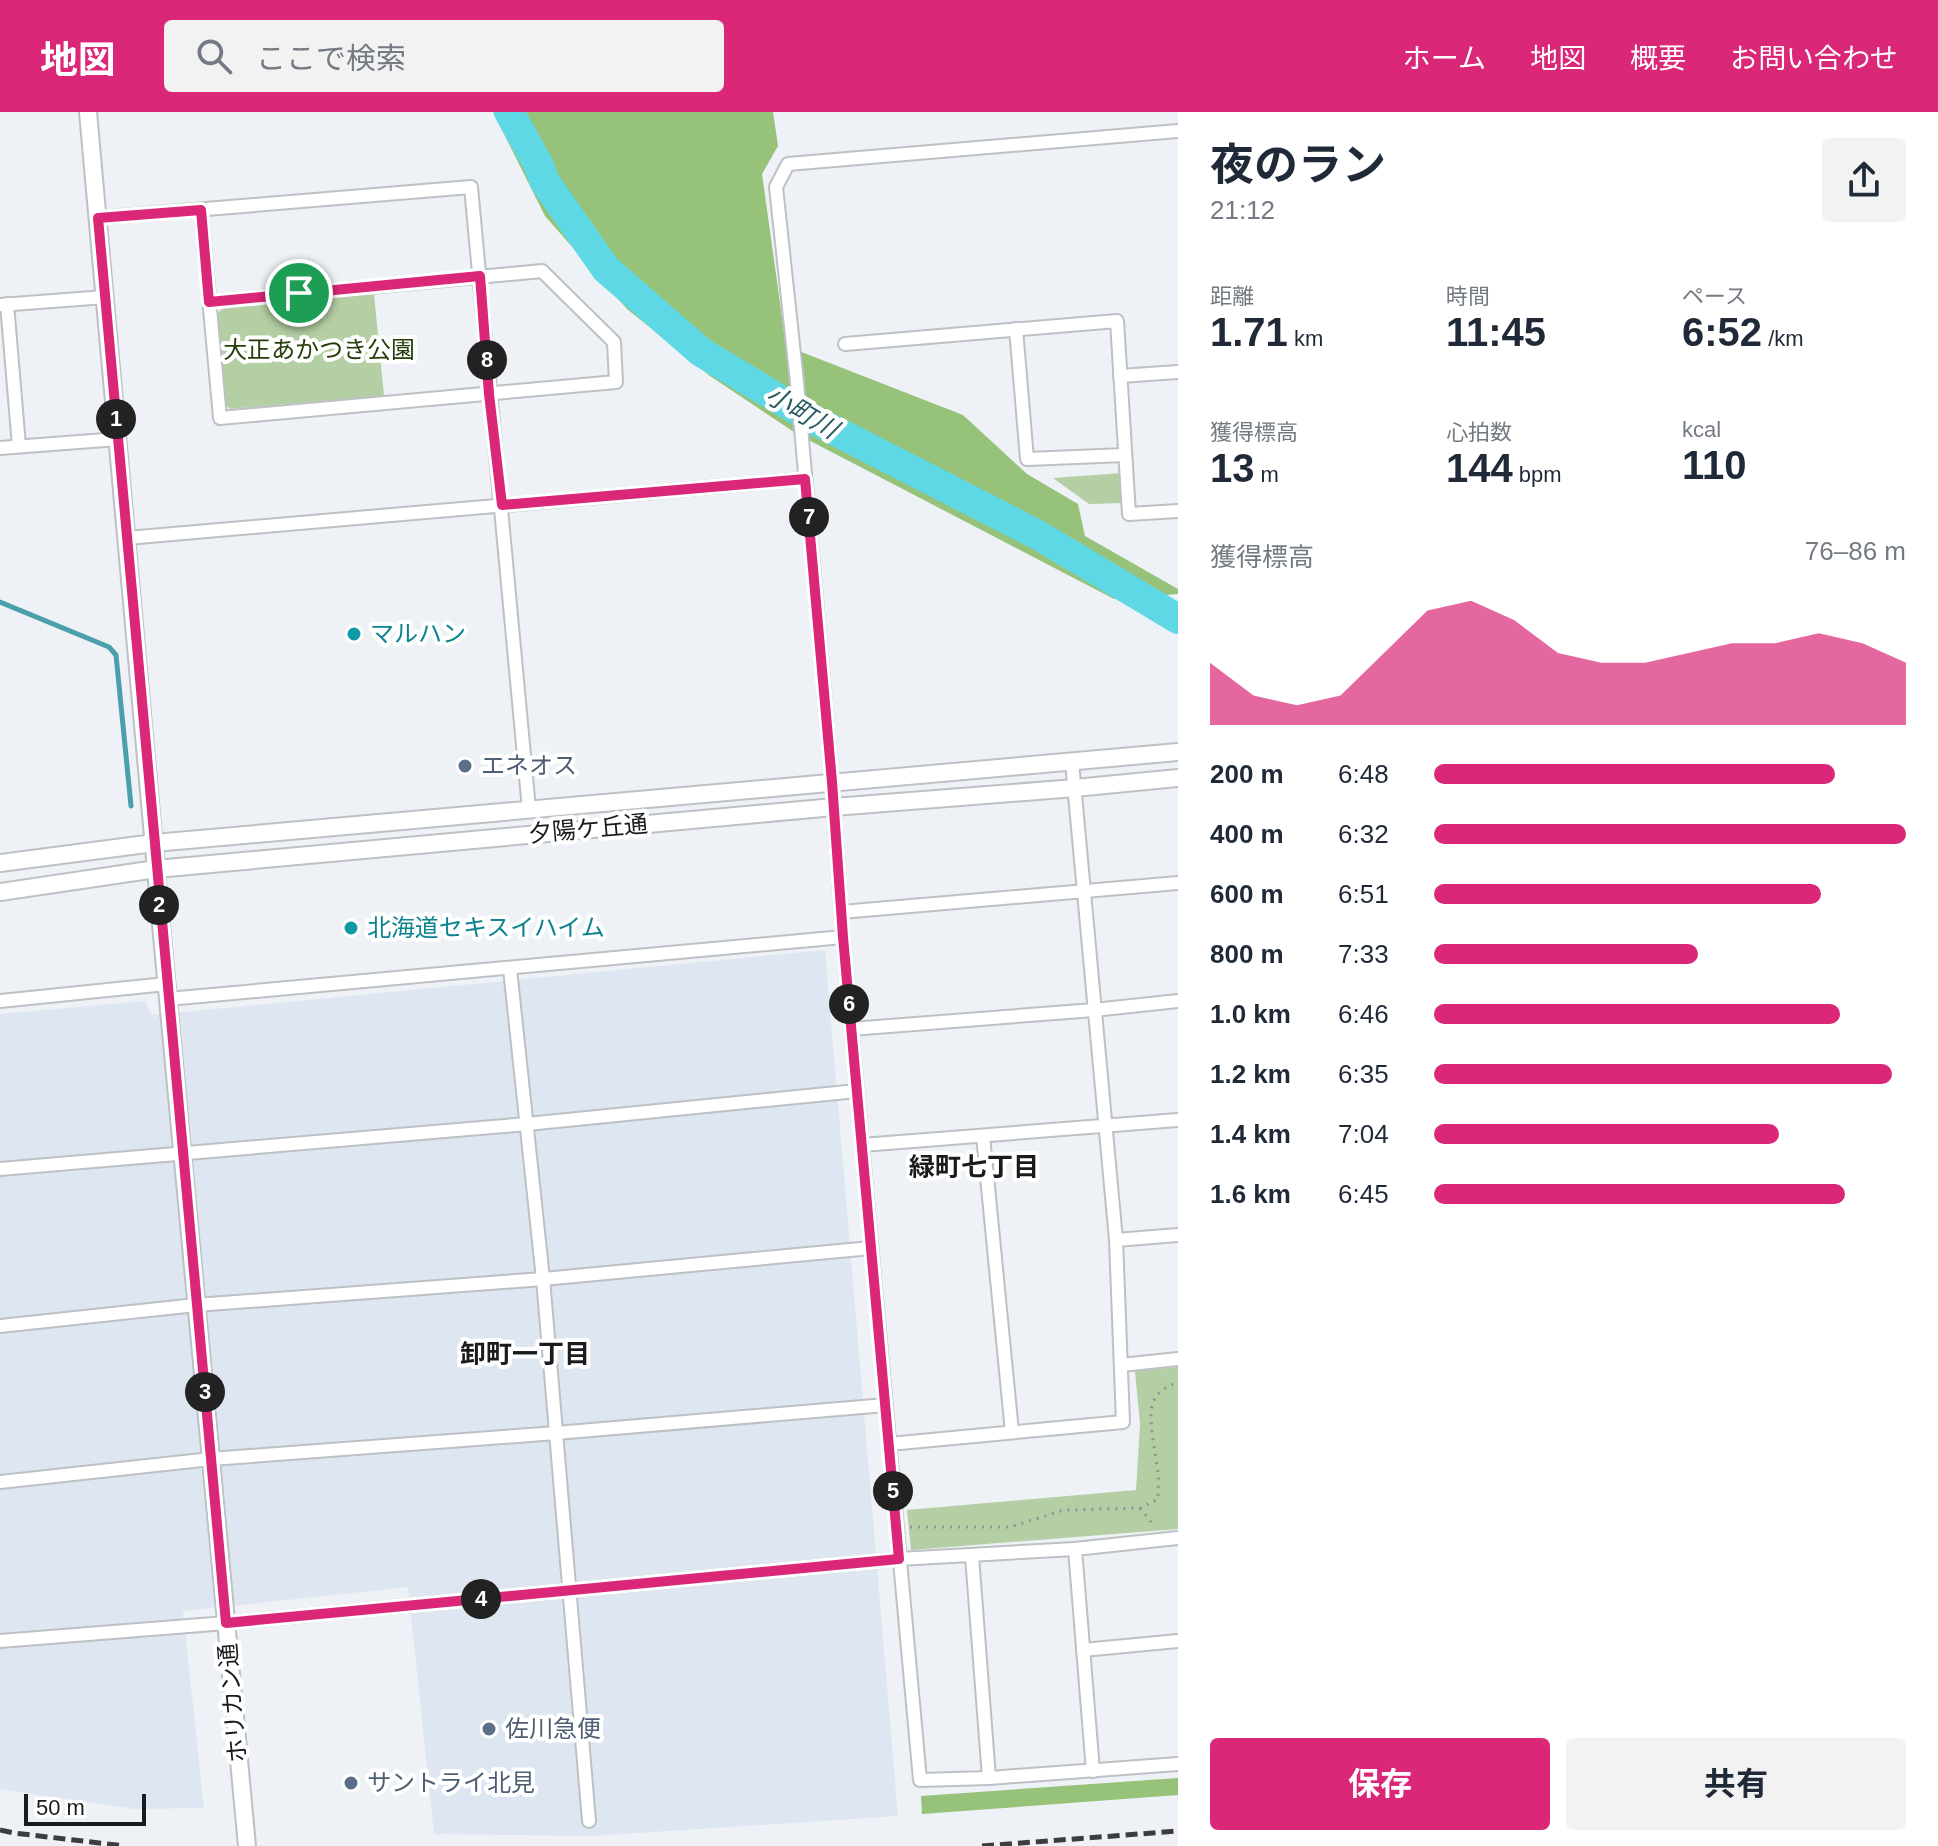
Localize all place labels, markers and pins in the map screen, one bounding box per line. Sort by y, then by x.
pin [265,259,333,327]
pin: 8 [467,340,507,380]
pin: 1 [96,399,136,439]
pin: 7 [789,497,829,537]
place label: マルハン [370,620,466,647]
marker: マルハン [345,625,363,643]
place label: エネオス [481,752,577,779]
marker: エネオス [456,757,474,775]
pin: 2 [139,885,179,925]
place label: 北海道セキスイハイム [367,914,605,941]
marker: 北海道セキスイハイム [342,919,360,937]
pin: 6 [829,984,869,1024]
pin: 3 [185,1372,225,1412]
pin: 5 [873,1471,913,1511]
pin: 4 [461,1579,501,1619]
place label: 佐川急便 [505,1715,601,1742]
marker: 佐川急便 [480,1720,498,1738]
place label: サントライ北見 [367,1769,535,1796]
marker: サントライ北見 [342,1774,360,1792]

